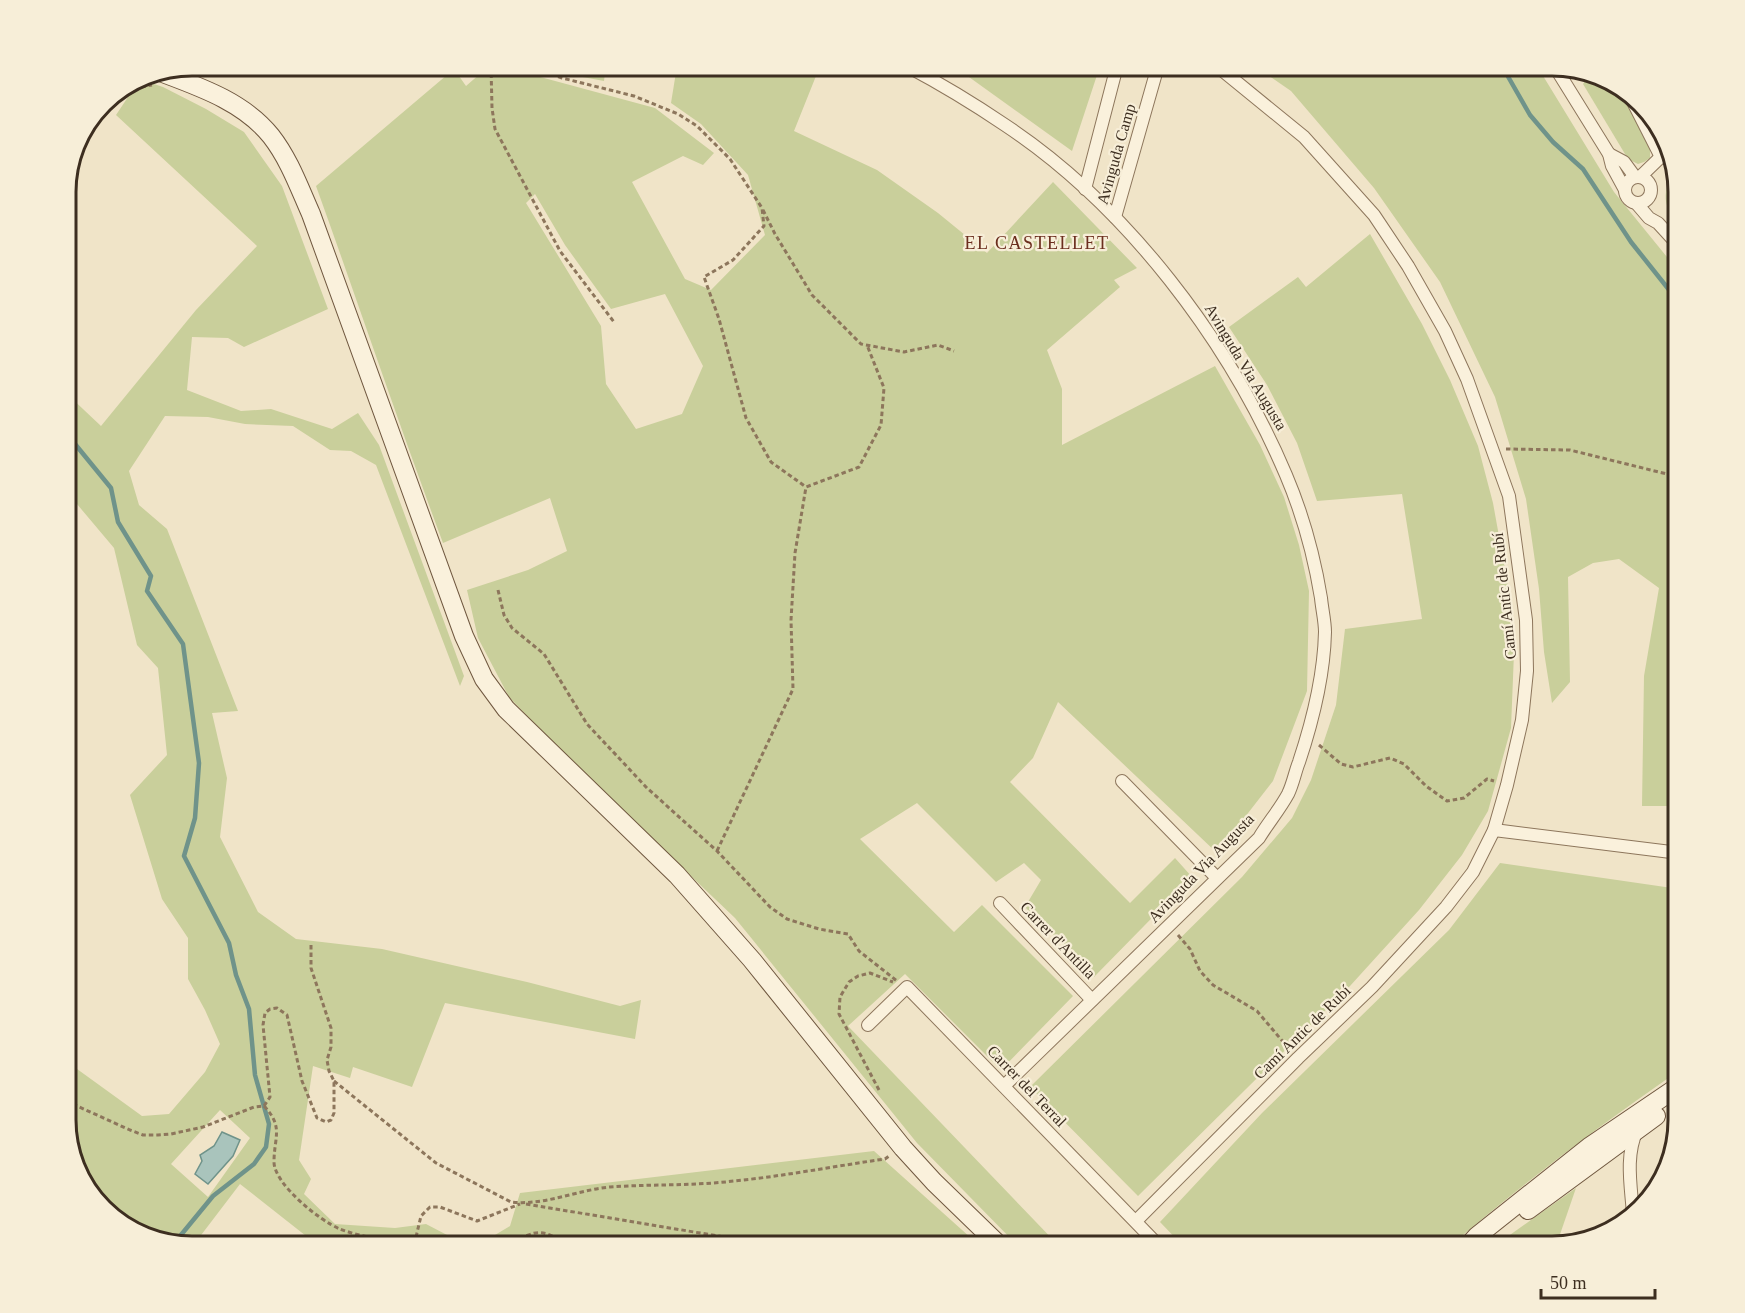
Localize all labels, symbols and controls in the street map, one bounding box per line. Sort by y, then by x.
street label: Avinguda Camp [1093,102,1139,207]
district label: EL CASTELLET [965,233,1109,253]
street label: Avinguda Via Augusta [1201,301,1290,434]
street label: Camí Antic de Rubí [1489,531,1519,660]
street label: Avinguda Via Augusta [1145,810,1258,926]
street label: Carrer d'Antilla [1017,898,1099,982]
street label: Camí Antic de Rubí [1250,981,1354,1082]
street label: Carrer del Terral [984,1042,1070,1130]
scale bar [1541,1262,1655,1300]
text: 50 m [1550,1273,1587,1293]

